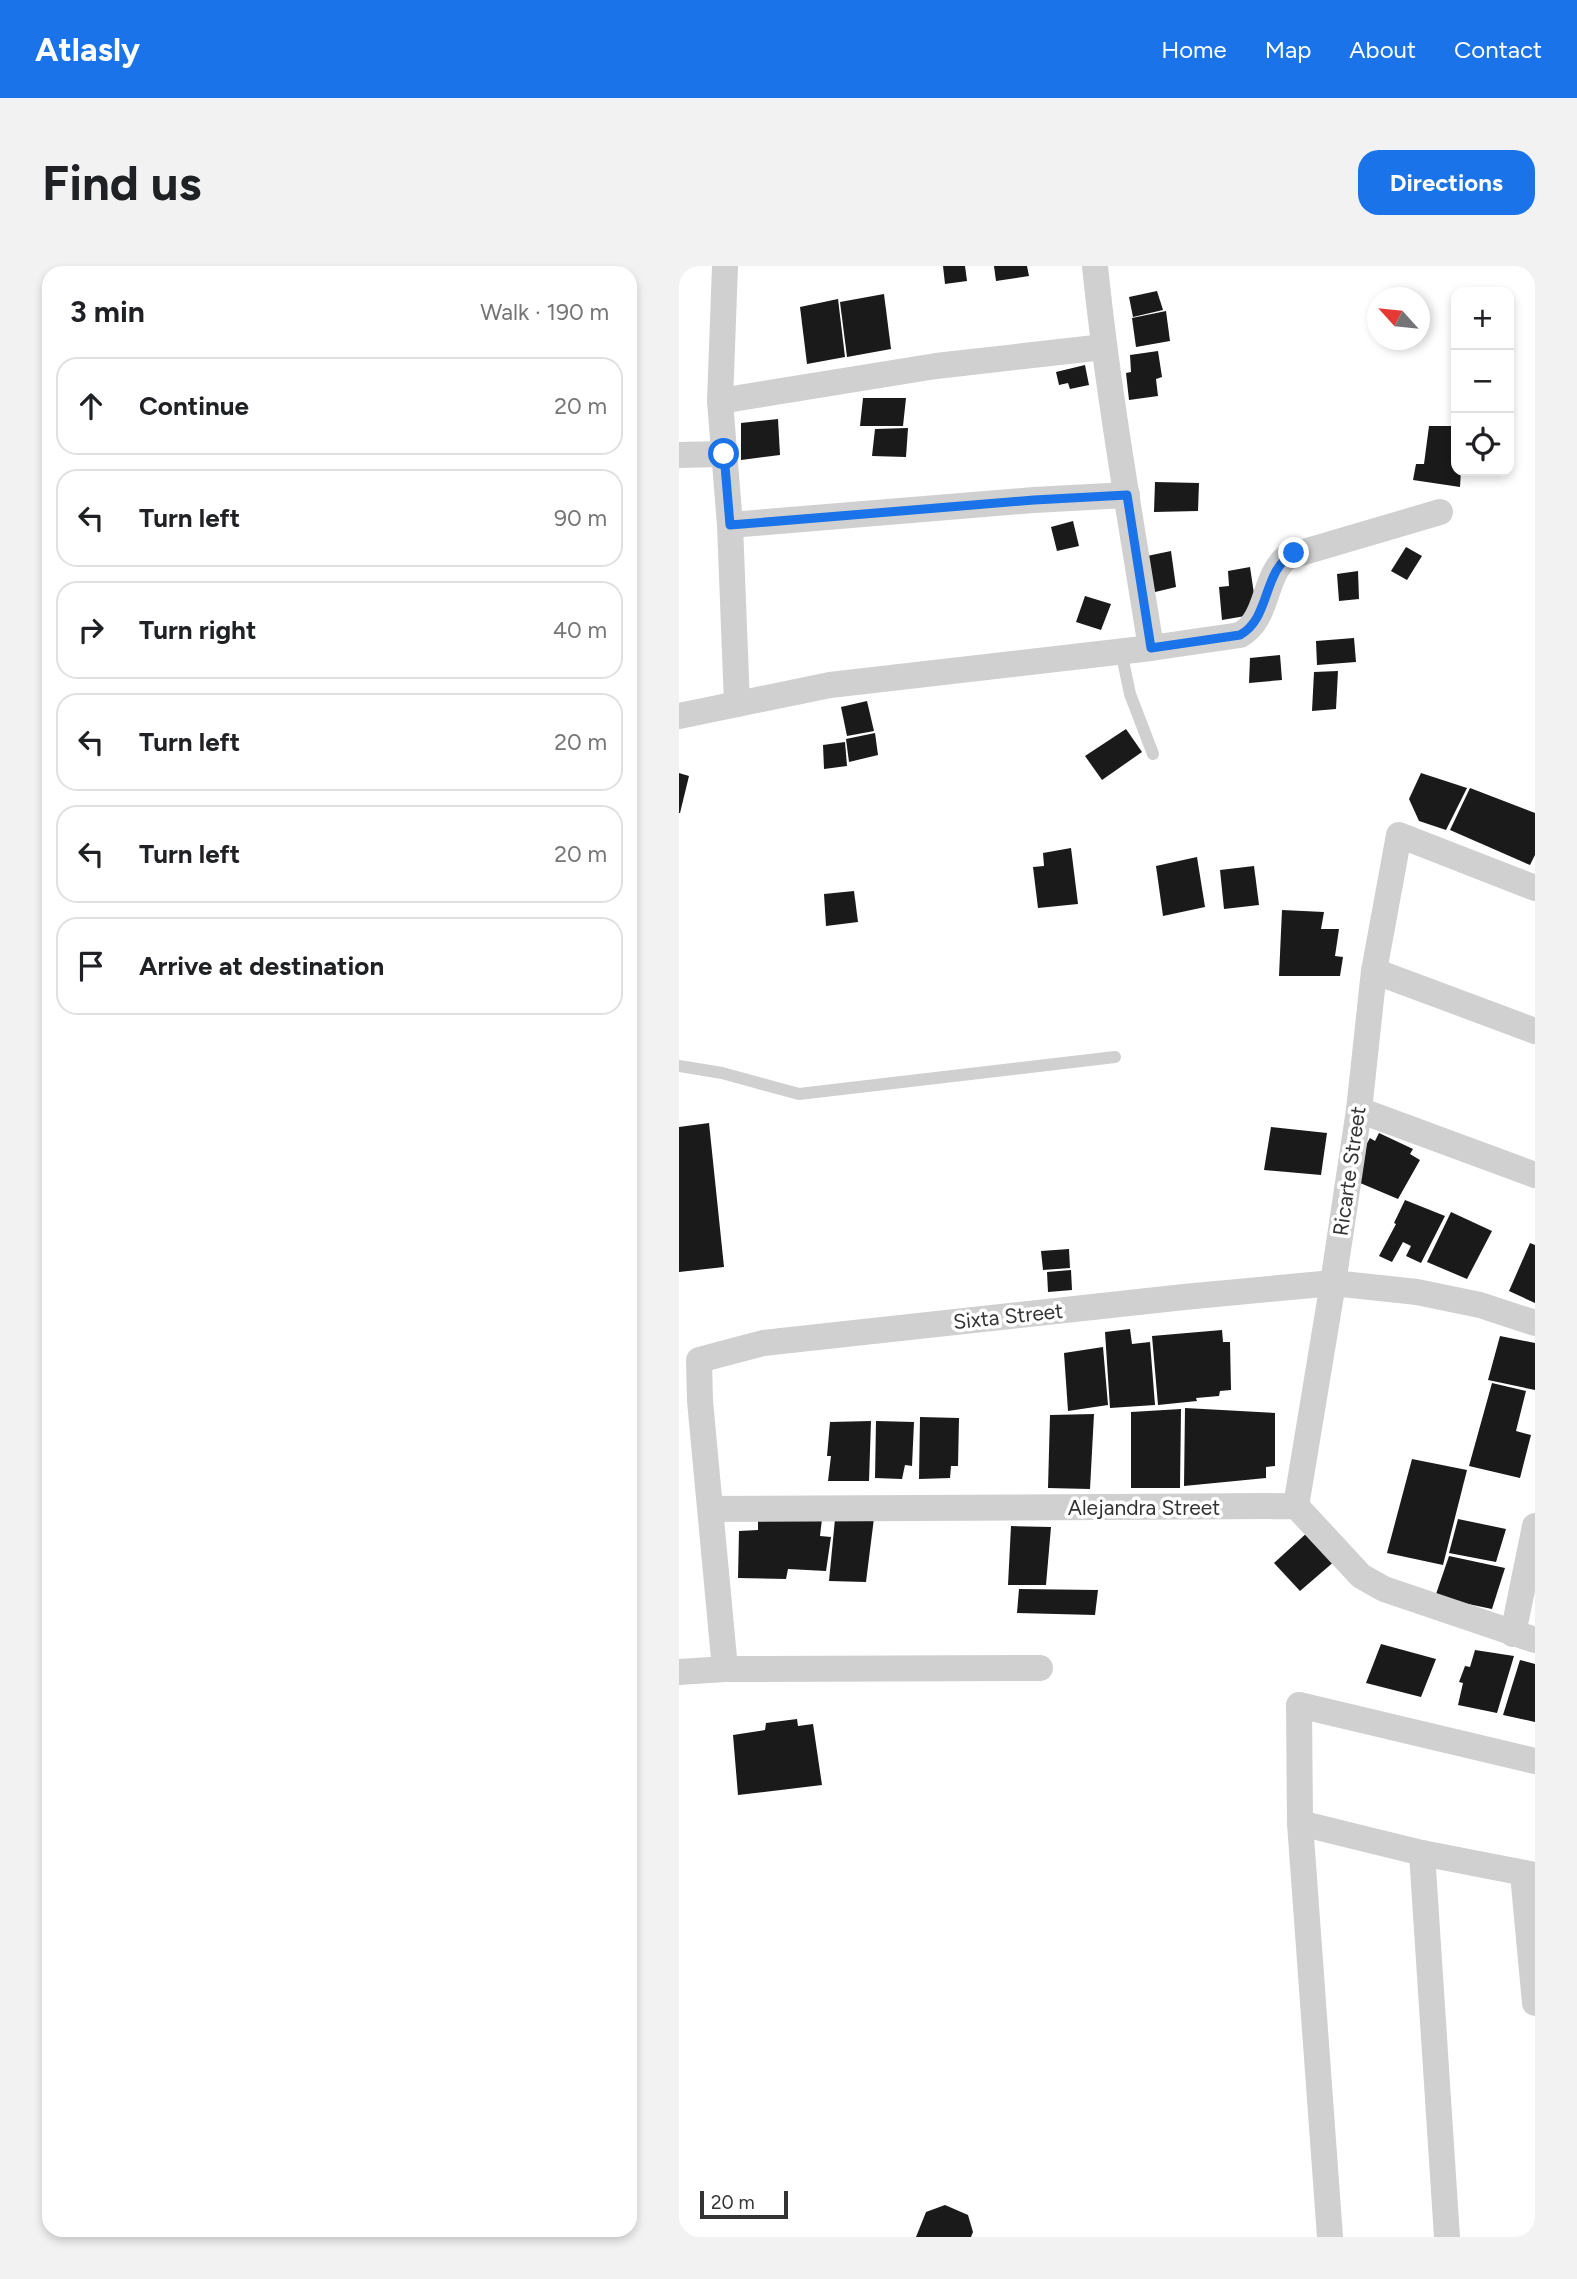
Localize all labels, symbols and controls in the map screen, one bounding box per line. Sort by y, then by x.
text: Atlasly [35,30,140,69]
text: Home [1161,35,1227,64]
text: Map [1265,35,1311,64]
text: About [1349,35,1416,64]
text: Contact [1454,35,1542,64]
button: Directions [1358,150,1535,215]
text: Find us [42,153,201,212]
north arrow [1367,287,1430,350]
map controls [1451,287,1514,476]
button: + [1451,287,1514,350]
text: 3 min [70,293,145,330]
text: Walk · 190 m [480,298,609,326]
button: − [1451,350,1514,413]
icon: ahead [72,387,110,425]
text: Continue [139,390,249,422]
text: 20 m [554,392,607,420]
button: locate [1451,413,1514,476]
route start [708,438,739,469]
icon: left [72,499,110,537]
text: Turn left [139,502,240,534]
text: 90 m [554,504,607,532]
route end [1278,537,1309,568]
icon: right [72,611,110,649]
text: Turn right [139,614,256,646]
text: 40 m [553,616,607,644]
icon: left [72,723,110,761]
text: Turn left [139,726,240,758]
text: 20 m [554,728,607,756]
icon: left [72,835,110,873]
text: Turn left [139,838,240,870]
text: 20 m [554,840,607,868]
icon: arrive [72,947,110,985]
text: Arrive at destination [139,950,384,982]
street label: Ricarte Street [1328,1105,1370,1237]
street label: Sixta Street [952,1298,1064,1334]
street label: Alejandra Street [1068,1495,1220,1520]
scale bar [700,2188,787,2220]
text: 20 m [711,2191,755,2214]

